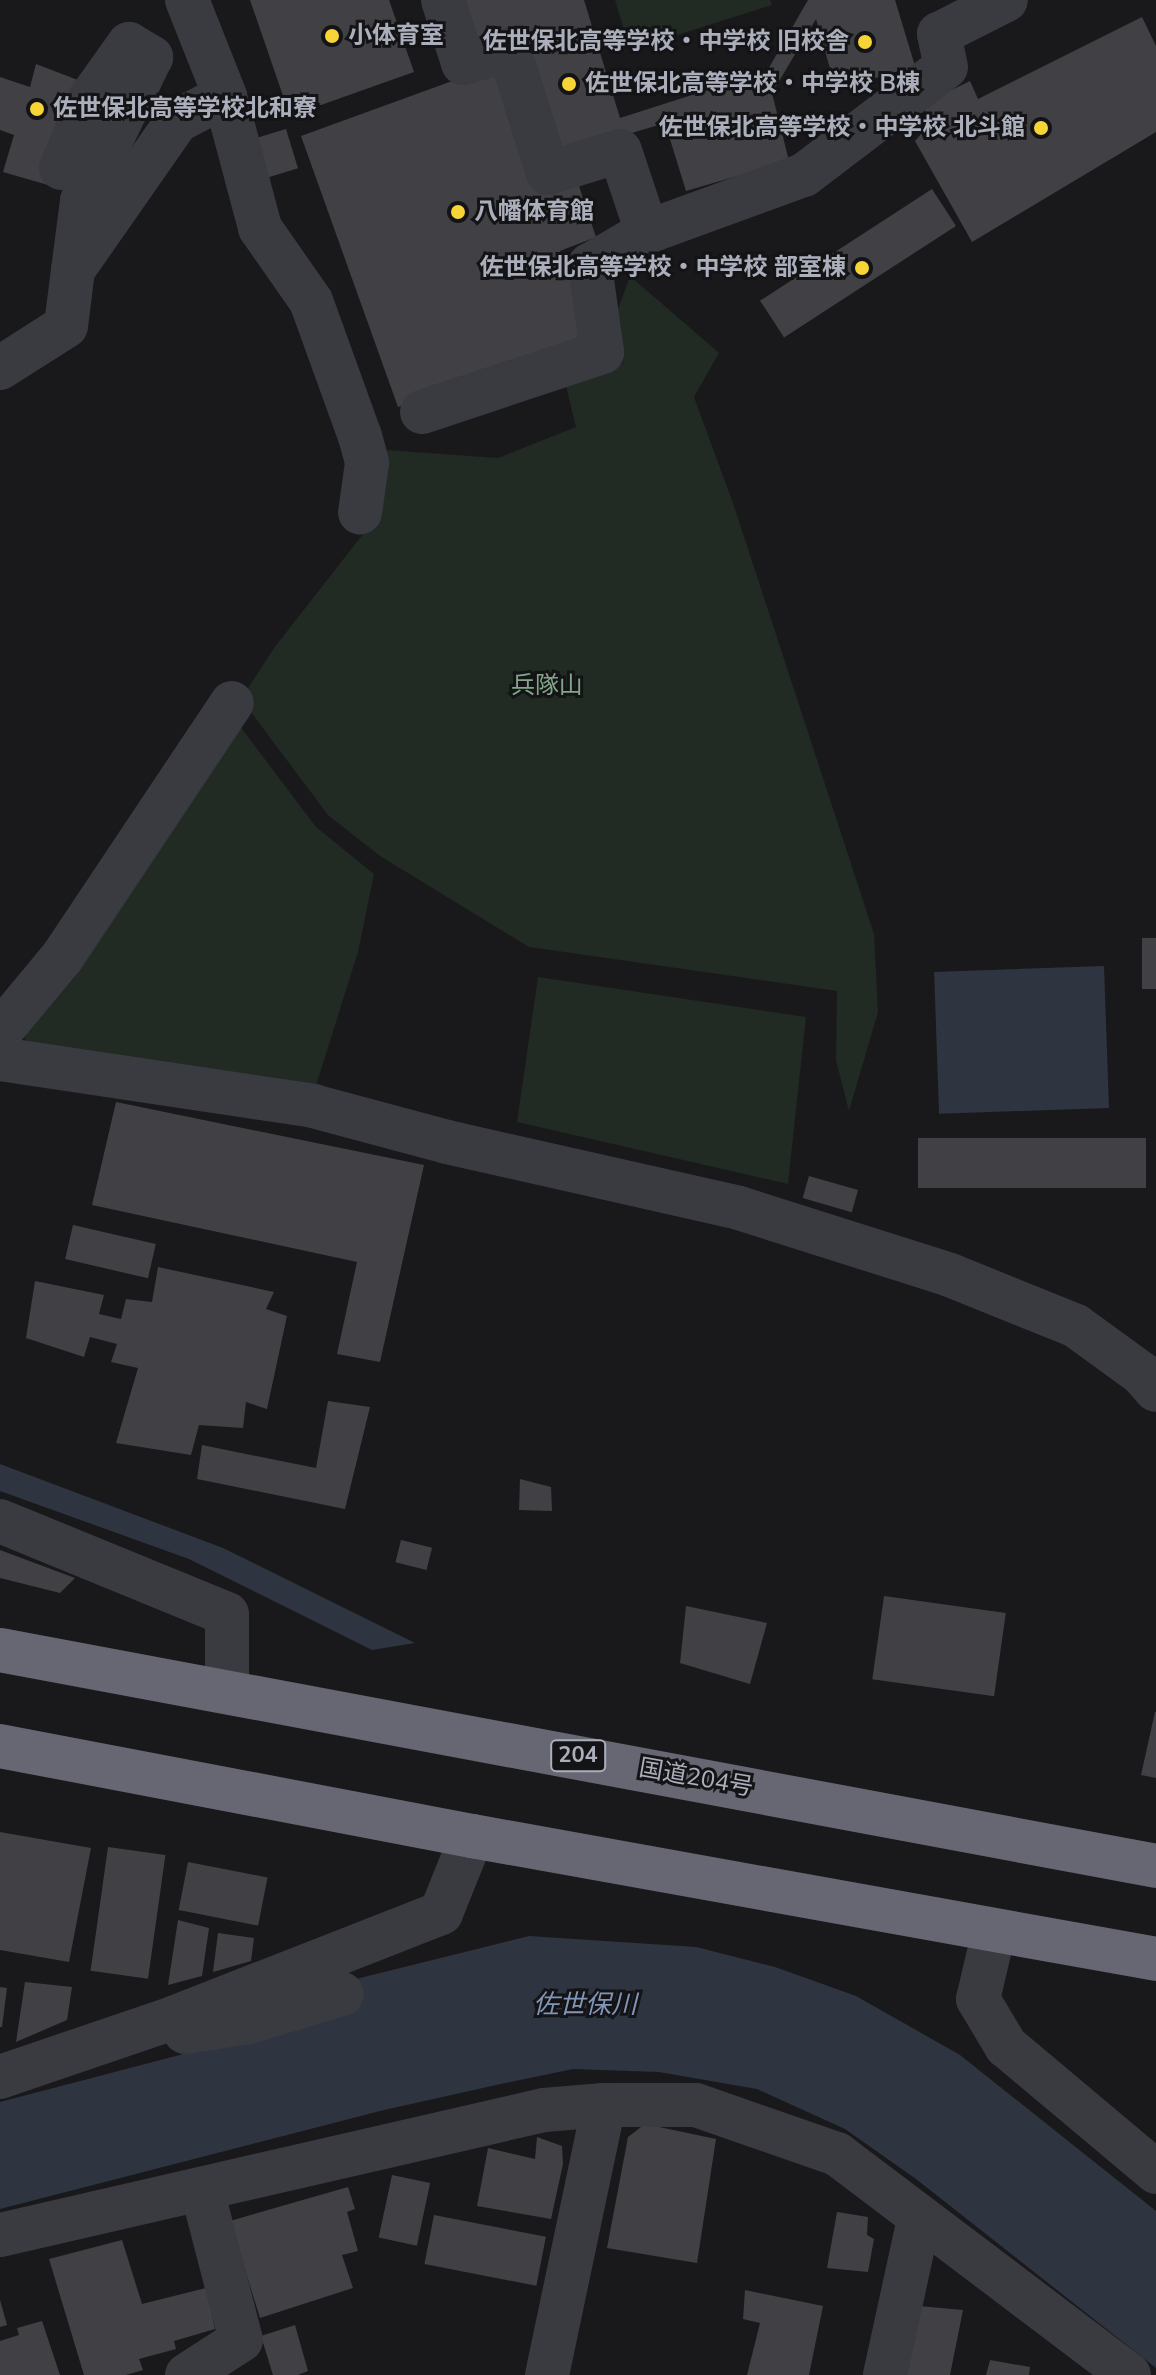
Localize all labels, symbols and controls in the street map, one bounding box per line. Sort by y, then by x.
place label: 小体育室 [348,22,444,50]
marker: 小体育室 [323,27,341,45]
place label: 佐世保北高等学校・中学校 旧校舎 [483,28,849,56]
marker: 佐世保北高等学校・中学校 旧校舎 [856,33,874,51]
place label: 佐世保北高等学校・中学校 B棟 [585,70,920,98]
marker: 佐世保北高等学校・中学校 B棟 [560,75,578,93]
place label: 佐世保北高等学校北和寮 [53,95,317,123]
marker: 佐世保北高等学校北和寮 [28,100,46,118]
place label: 佐世保北高等学校・中学校 北斗館 [659,114,1025,142]
marker: 佐世保北高等学校・中学校 北斗館 [1032,119,1050,137]
place label: 八幡体育館 [474,198,594,226]
marker: 八幡体育館 [449,203,467,221]
place label: 佐世保北高等学校・中学校 部室棟 [480,254,846,282]
marker: 佐世保北高等学校・中学校 部室棟 [853,259,871,277]
park label: 兵隊山 [511,672,583,700]
road number: 204 [550,1738,606,1774]
street label: 国道204号 [637,1754,755,1802]
water label: 佐世保川 [533,1989,637,2021]

